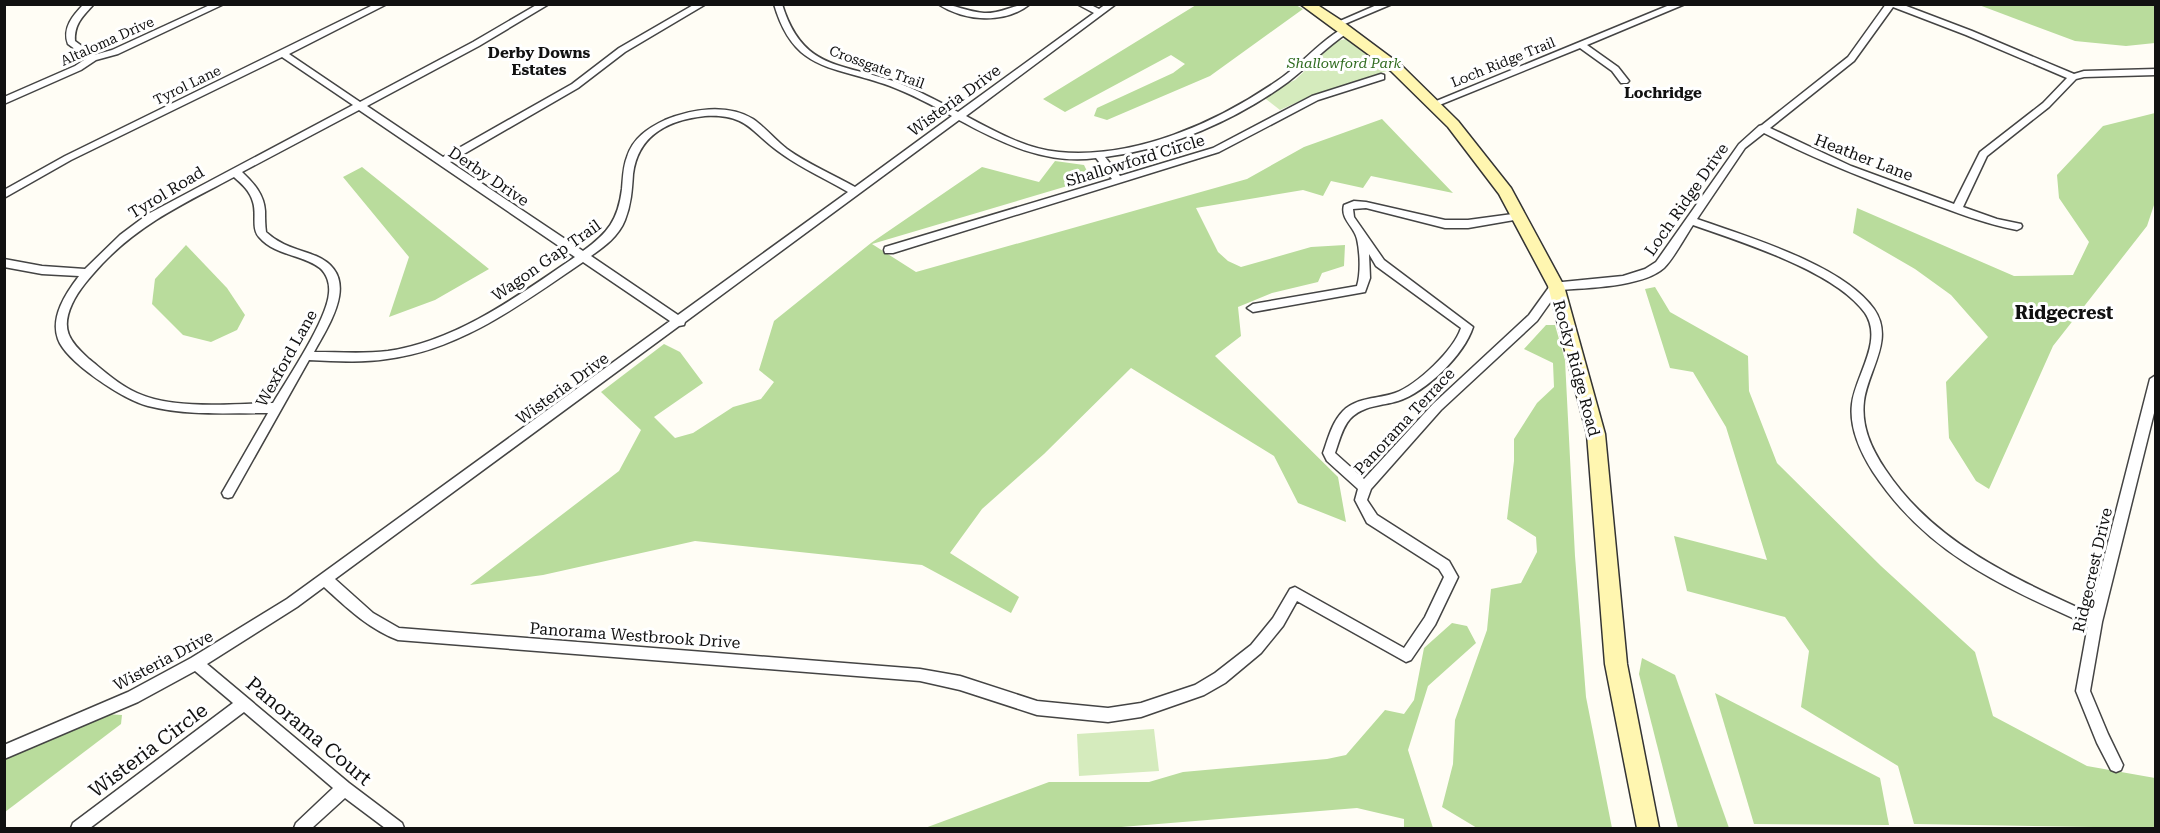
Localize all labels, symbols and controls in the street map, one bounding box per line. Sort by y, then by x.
street label: Altaloma Drive [58,13,156,69]
street label: Loch Ridge Trail [1449,34,1558,90]
street label: Crossgate Trail [827,42,927,92]
district label: Derby Downs Estates [488,44,590,79]
park label: Shallowford Park [1286,55,1401,71]
street label: Wisteria Drive [904,60,1004,140]
street label: Tyrol Lane [151,62,224,108]
district label: Lochridge [1624,84,1702,102]
street label: Shallowford Circle [1063,130,1207,191]
street label: Heather Lane [1812,130,1916,185]
street label: Loch Ridge Drive [1641,139,1732,259]
street label: Derby Drive [445,143,533,210]
street label: Tyrol Road [125,162,207,222]
street label: Wagon Gap Trail [488,216,604,305]
street label: Rocky Ridge Road [1549,298,1604,438]
district label: Ridgecrest [2015,302,2113,323]
street label: Wexford Lane [252,306,321,410]
street label: Wisteria Drive [512,348,612,428]
street label: Panorama Terrace [1350,364,1459,479]
street label: Ridgecrest Drive [2069,506,2116,634]
street label: Panorama Westbrook Drive [529,619,741,652]
street label: Wisteria Drive [110,626,216,695]
street label: Panorama Court [241,671,377,791]
street label: Wisteria Circle [84,698,212,802]

